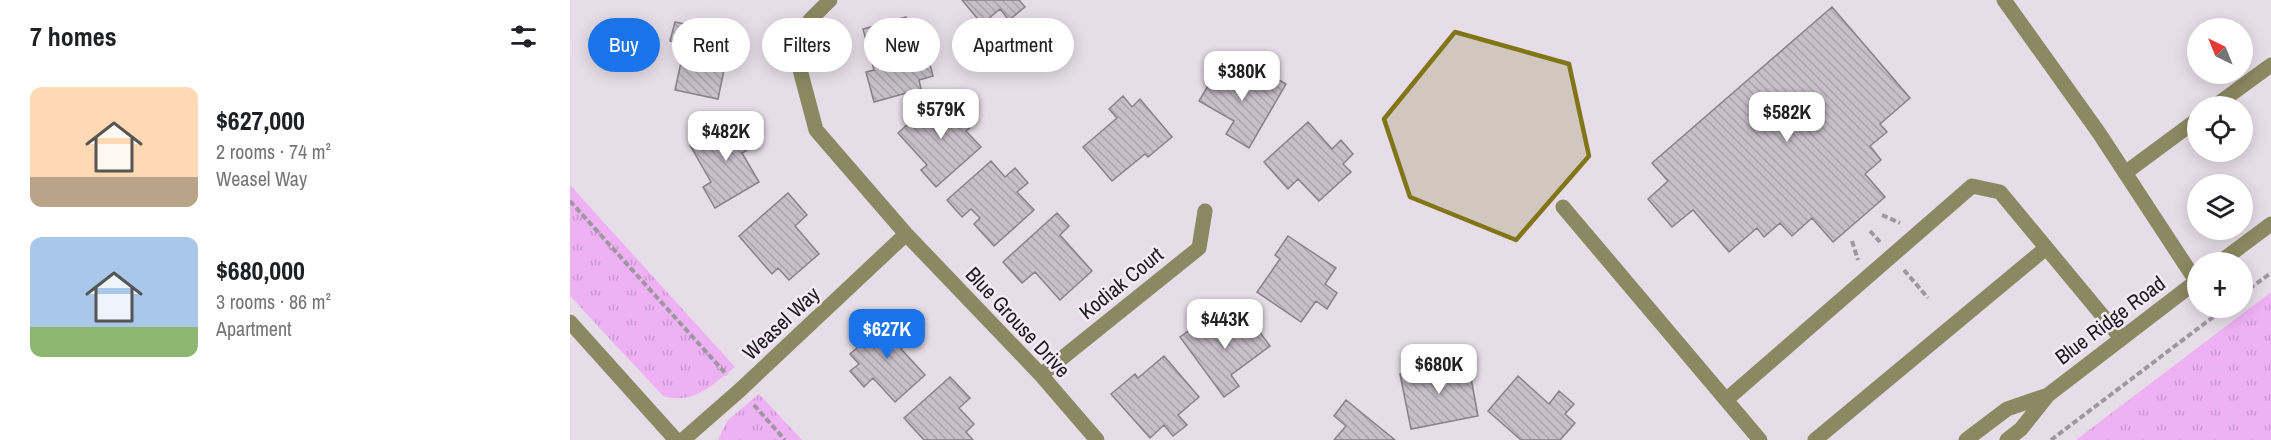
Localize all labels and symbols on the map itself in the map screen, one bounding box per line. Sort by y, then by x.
north arrow [2187,18,2253,84]
pin: $380K [1200,51,1284,102]
pin: $579K [899,89,983,140]
pin: $582K [1745,92,1829,143]
pin: $482K [684,111,768,162]
street label: Kodiak Court [1073,240,1169,326]
street label: Blue Grouse Drive [959,260,1077,384]
street label: Blue Ridge Road [2049,269,2171,371]
street label: Weasel Way [736,279,826,366]
pin: $443K [1183,299,1267,350]
pin: $627K [845,309,929,360]
pin: $680K [1397,344,1481,395]

